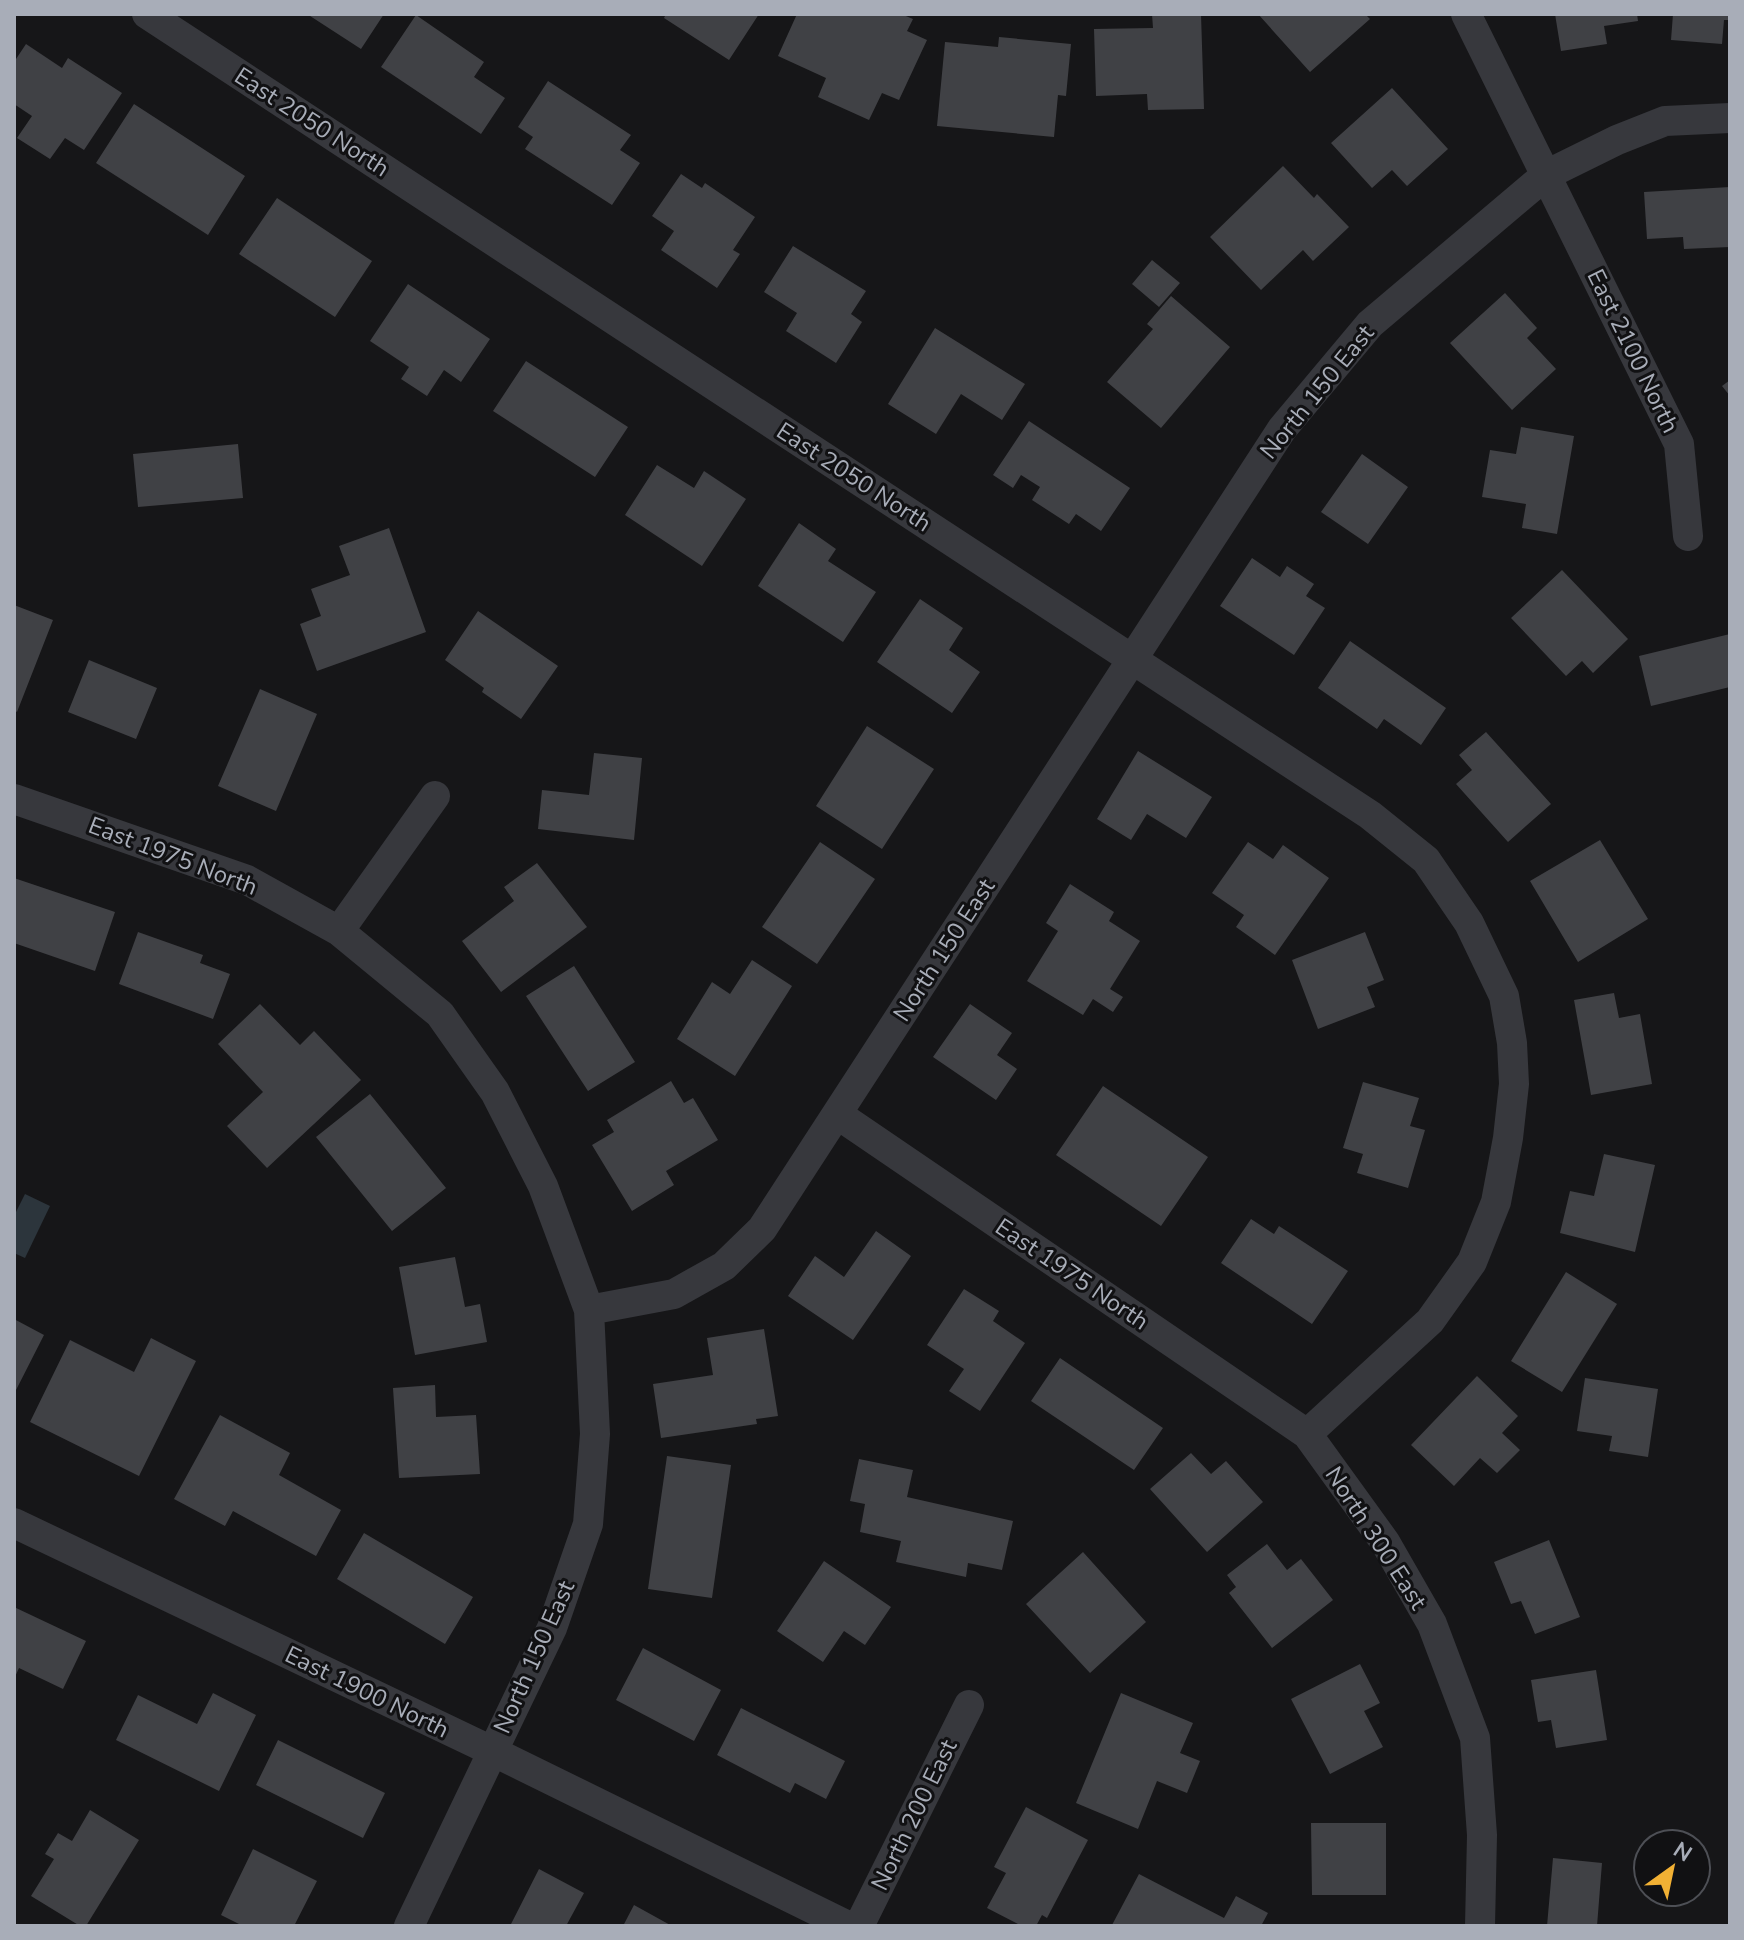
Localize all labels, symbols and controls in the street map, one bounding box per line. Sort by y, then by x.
street label: East 2050 North [228,60,396,184]
street label: East 2100 North [1579,264,1687,438]
street label: North 150 East [1253,318,1381,466]
street label: East 2050 North [770,415,938,539]
street label: East 1975 North [84,809,262,903]
street label: North 150 East [886,872,1002,1028]
street label: East 1975 North [989,1211,1155,1337]
street label: North 300 East [1318,1460,1434,1616]
street label: North 150 East [486,1575,582,1739]
street label: East 1900 North [280,1638,454,1746]
street label: North 200 East [864,1734,965,1896]
north arrow [1632,1828,1712,1908]
text: N [1667,1835,1697,1869]

